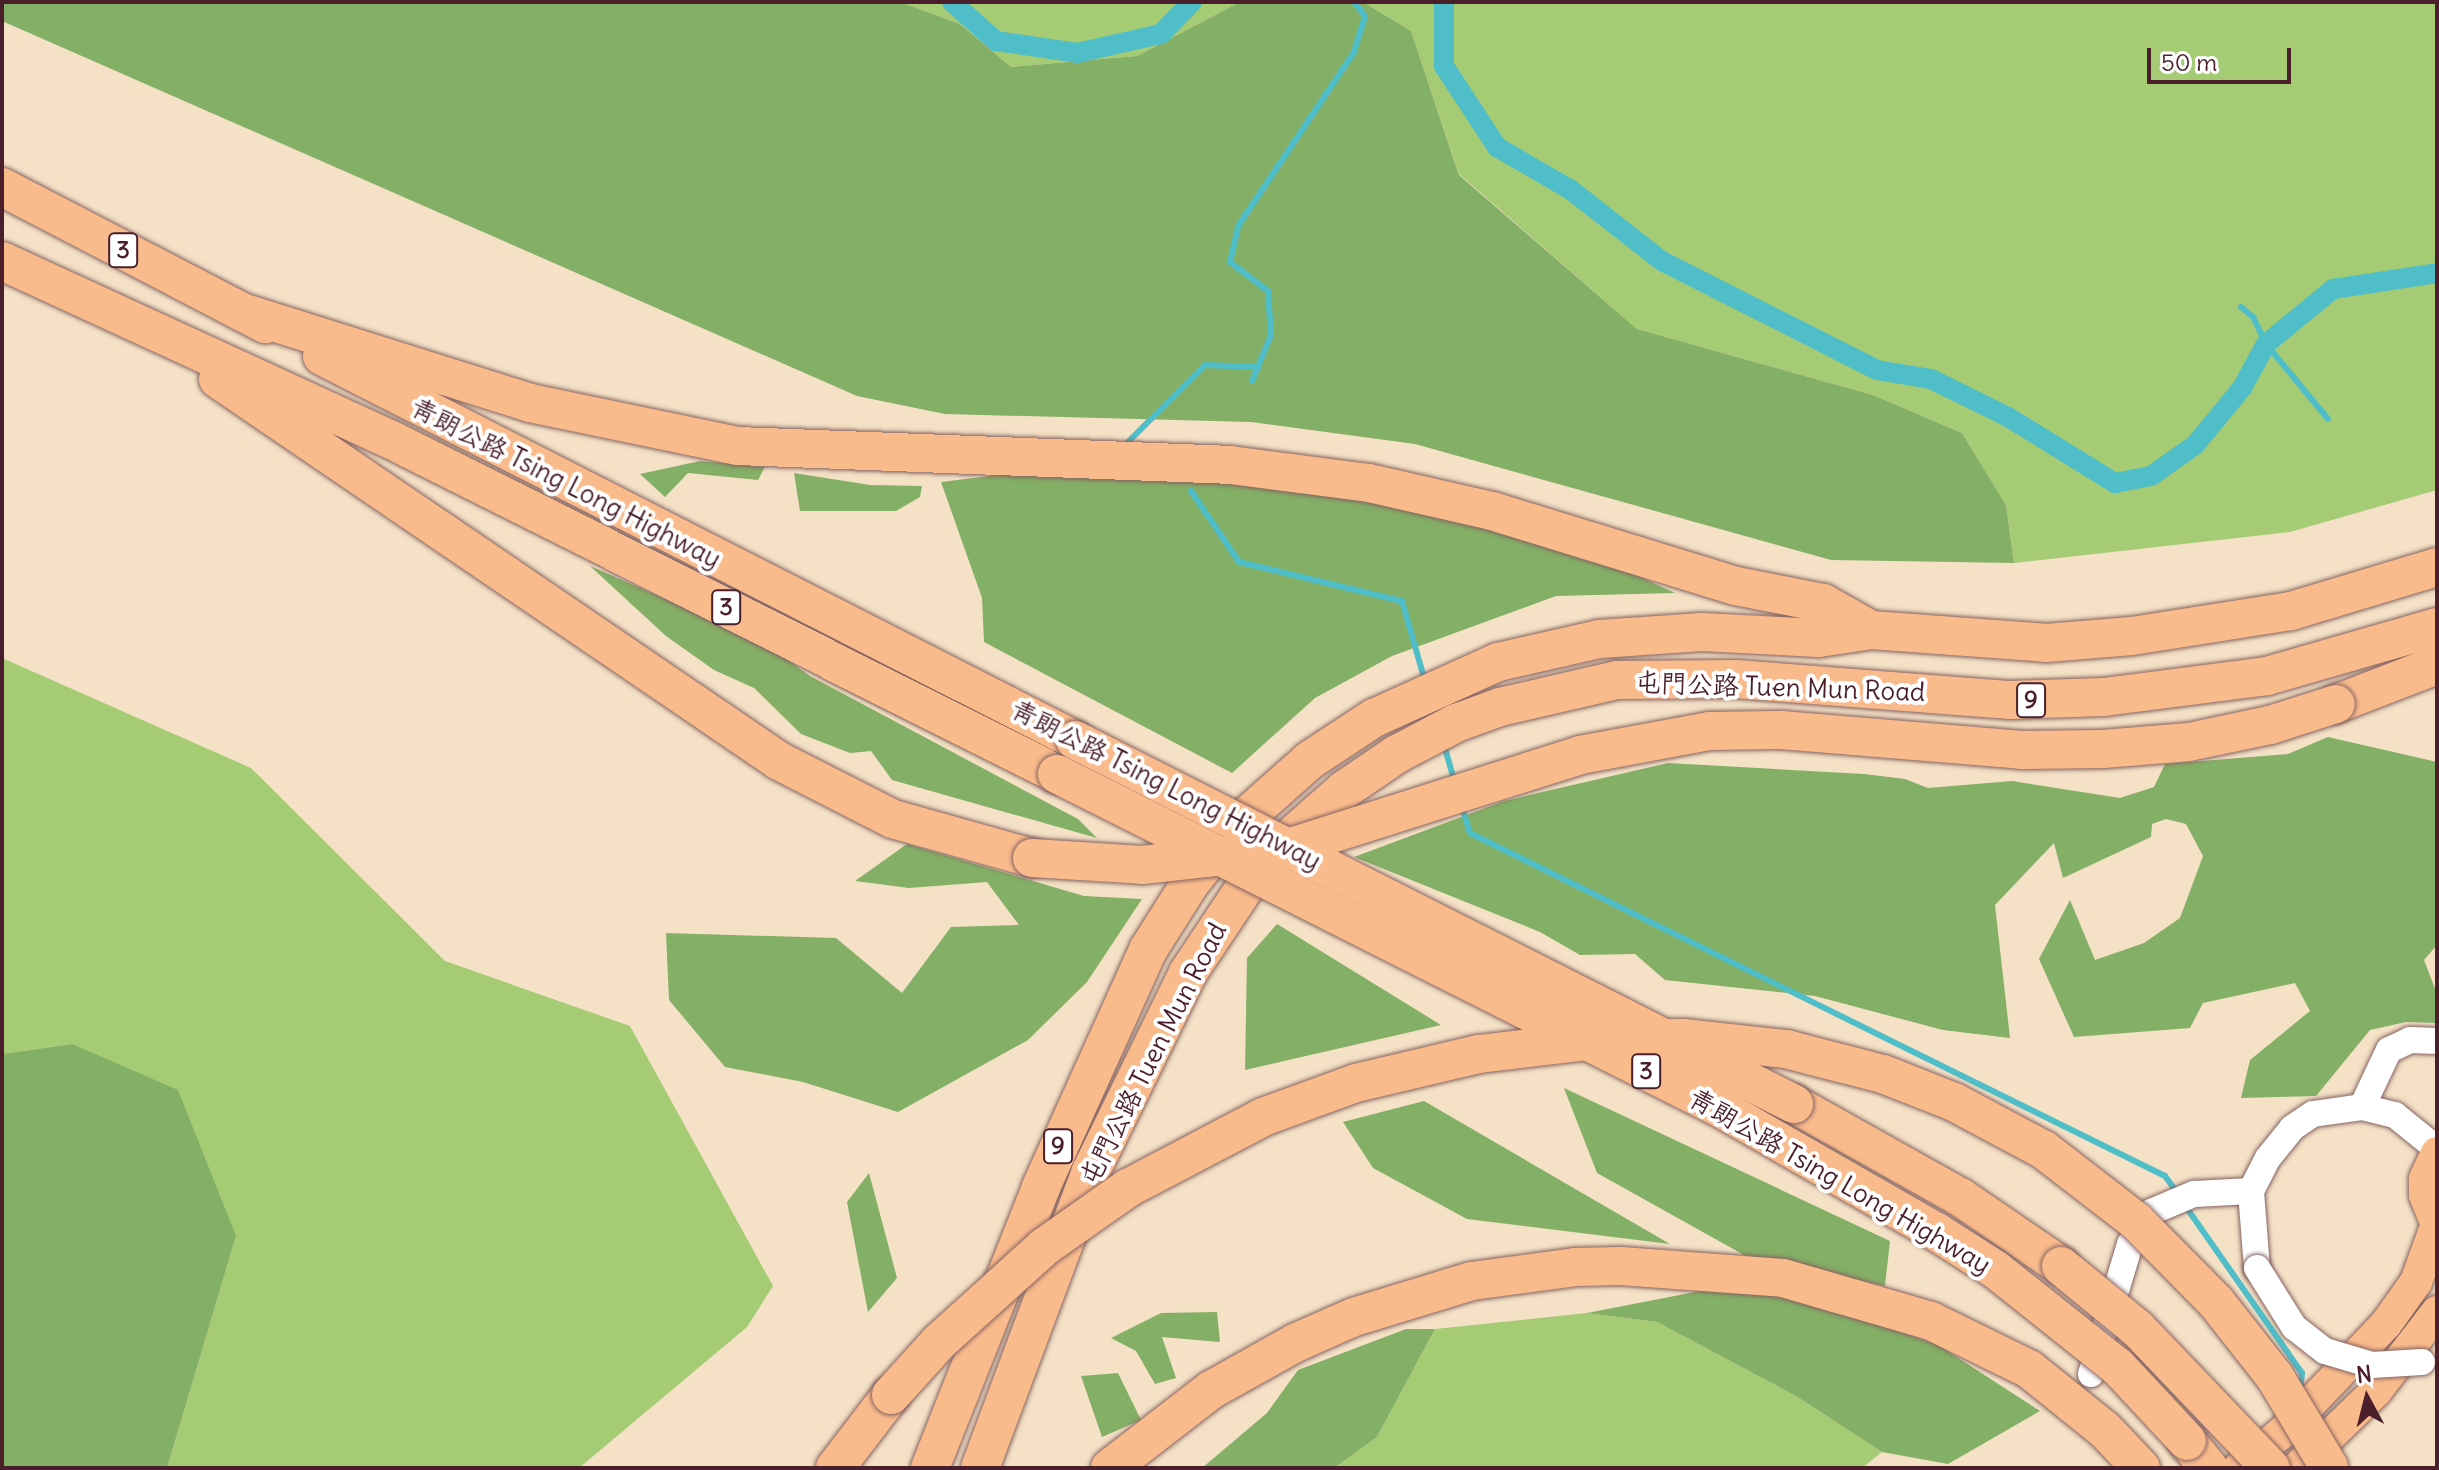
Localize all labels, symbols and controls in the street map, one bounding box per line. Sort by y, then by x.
scale bar [2151,32,2295,82]
text: 50 m [2161,47,2217,77]
road number: 3 [107,230,139,270]
street label: 青朗公路 Tsing Long Highway [406,391,726,575]
road number: 3 [710,587,742,627]
street label: 屯門公路 Tuen Mun Road [1634,666,1926,708]
road number: 9 [2015,680,2047,720]
street label: 青朗公路 Tsing Long Highway [1006,693,1326,877]
street label: 屯門公路 Tuen Mun Road [1073,917,1233,1191]
road number: 3 [1630,1051,1662,1091]
street label: 青朗公路 Tsing Long Highway [1684,1082,1996,1280]
road number: 9 [1042,1126,1074,1166]
north arrow [2327,1358,2407,1438]
text: N [2355,1359,2373,1389]

